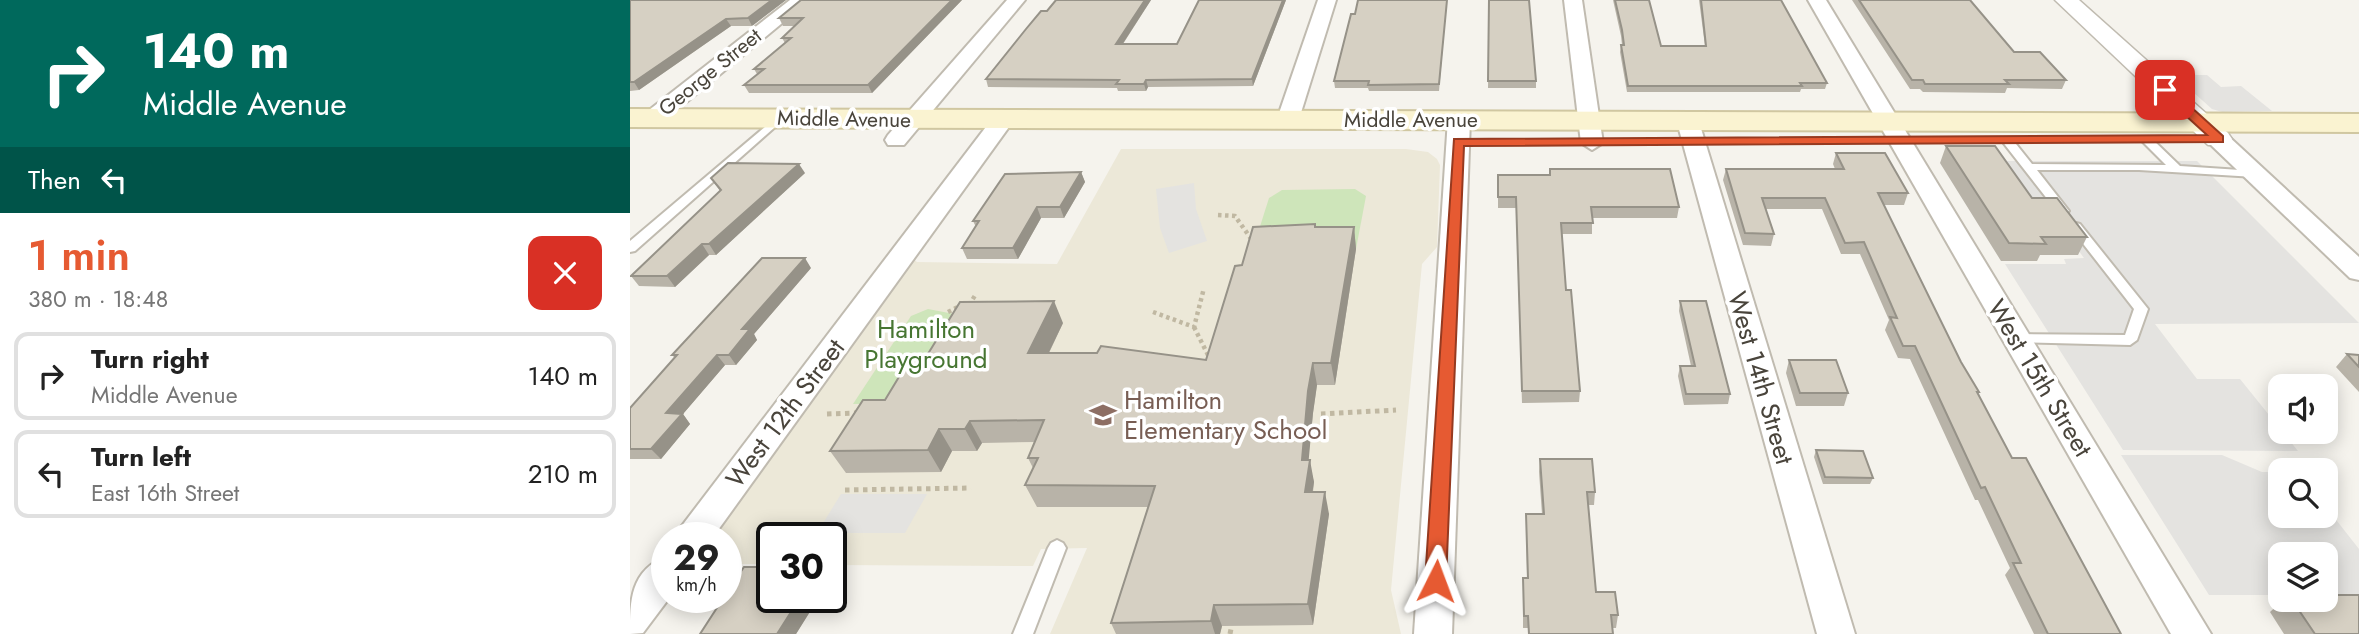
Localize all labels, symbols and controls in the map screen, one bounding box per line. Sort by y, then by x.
text: 140 m [143,16,289,86]
street label: George Street [652,21,768,123]
icon: right [28,28,119,119]
pin [2135,60,2195,120]
icon: arrive [2146,71,2184,109]
text: Middle Avenue [143,81,347,127]
street label: Middle Avenue [777,103,911,135]
street label: Middle Avenue [1344,105,1478,135]
text: Then [28,161,81,199]
icon: left [95,161,133,199]
text: 1 min [28,225,130,286]
button: close [528,236,602,310]
text: 380 m · 18:48 [28,282,168,316]
street label: West 14th Street [1718,287,1804,470]
street label: West 15th Street [1978,292,2102,465]
park label: Hamilton Playground [864,310,988,378]
street label: West 12th Street [716,330,854,495]
text: Turn right [91,340,209,378]
icon: right [32,357,70,395]
text: 140 m [527,357,598,395]
map controls [2268,374,2338,612]
button: sound [2268,374,2338,444]
text: Middle Avenue [91,378,238,412]
place label: Hamilton Elementary School [1124,381,1327,449]
school or university icon: Hamilton Elementary School [1088,400,1118,430]
text: Turn left [91,438,191,476]
icon: left [32,455,70,493]
text: 210 m [528,455,598,493]
button: search [2268,458,2338,528]
text: East 16th Street [91,476,239,510]
speed limit sign: 30 [756,522,847,613]
text: 29 [673,533,720,583]
button: layers [2268,542,2338,612]
position arrow [1399,544,1473,618]
text: km/h [676,572,717,598]

